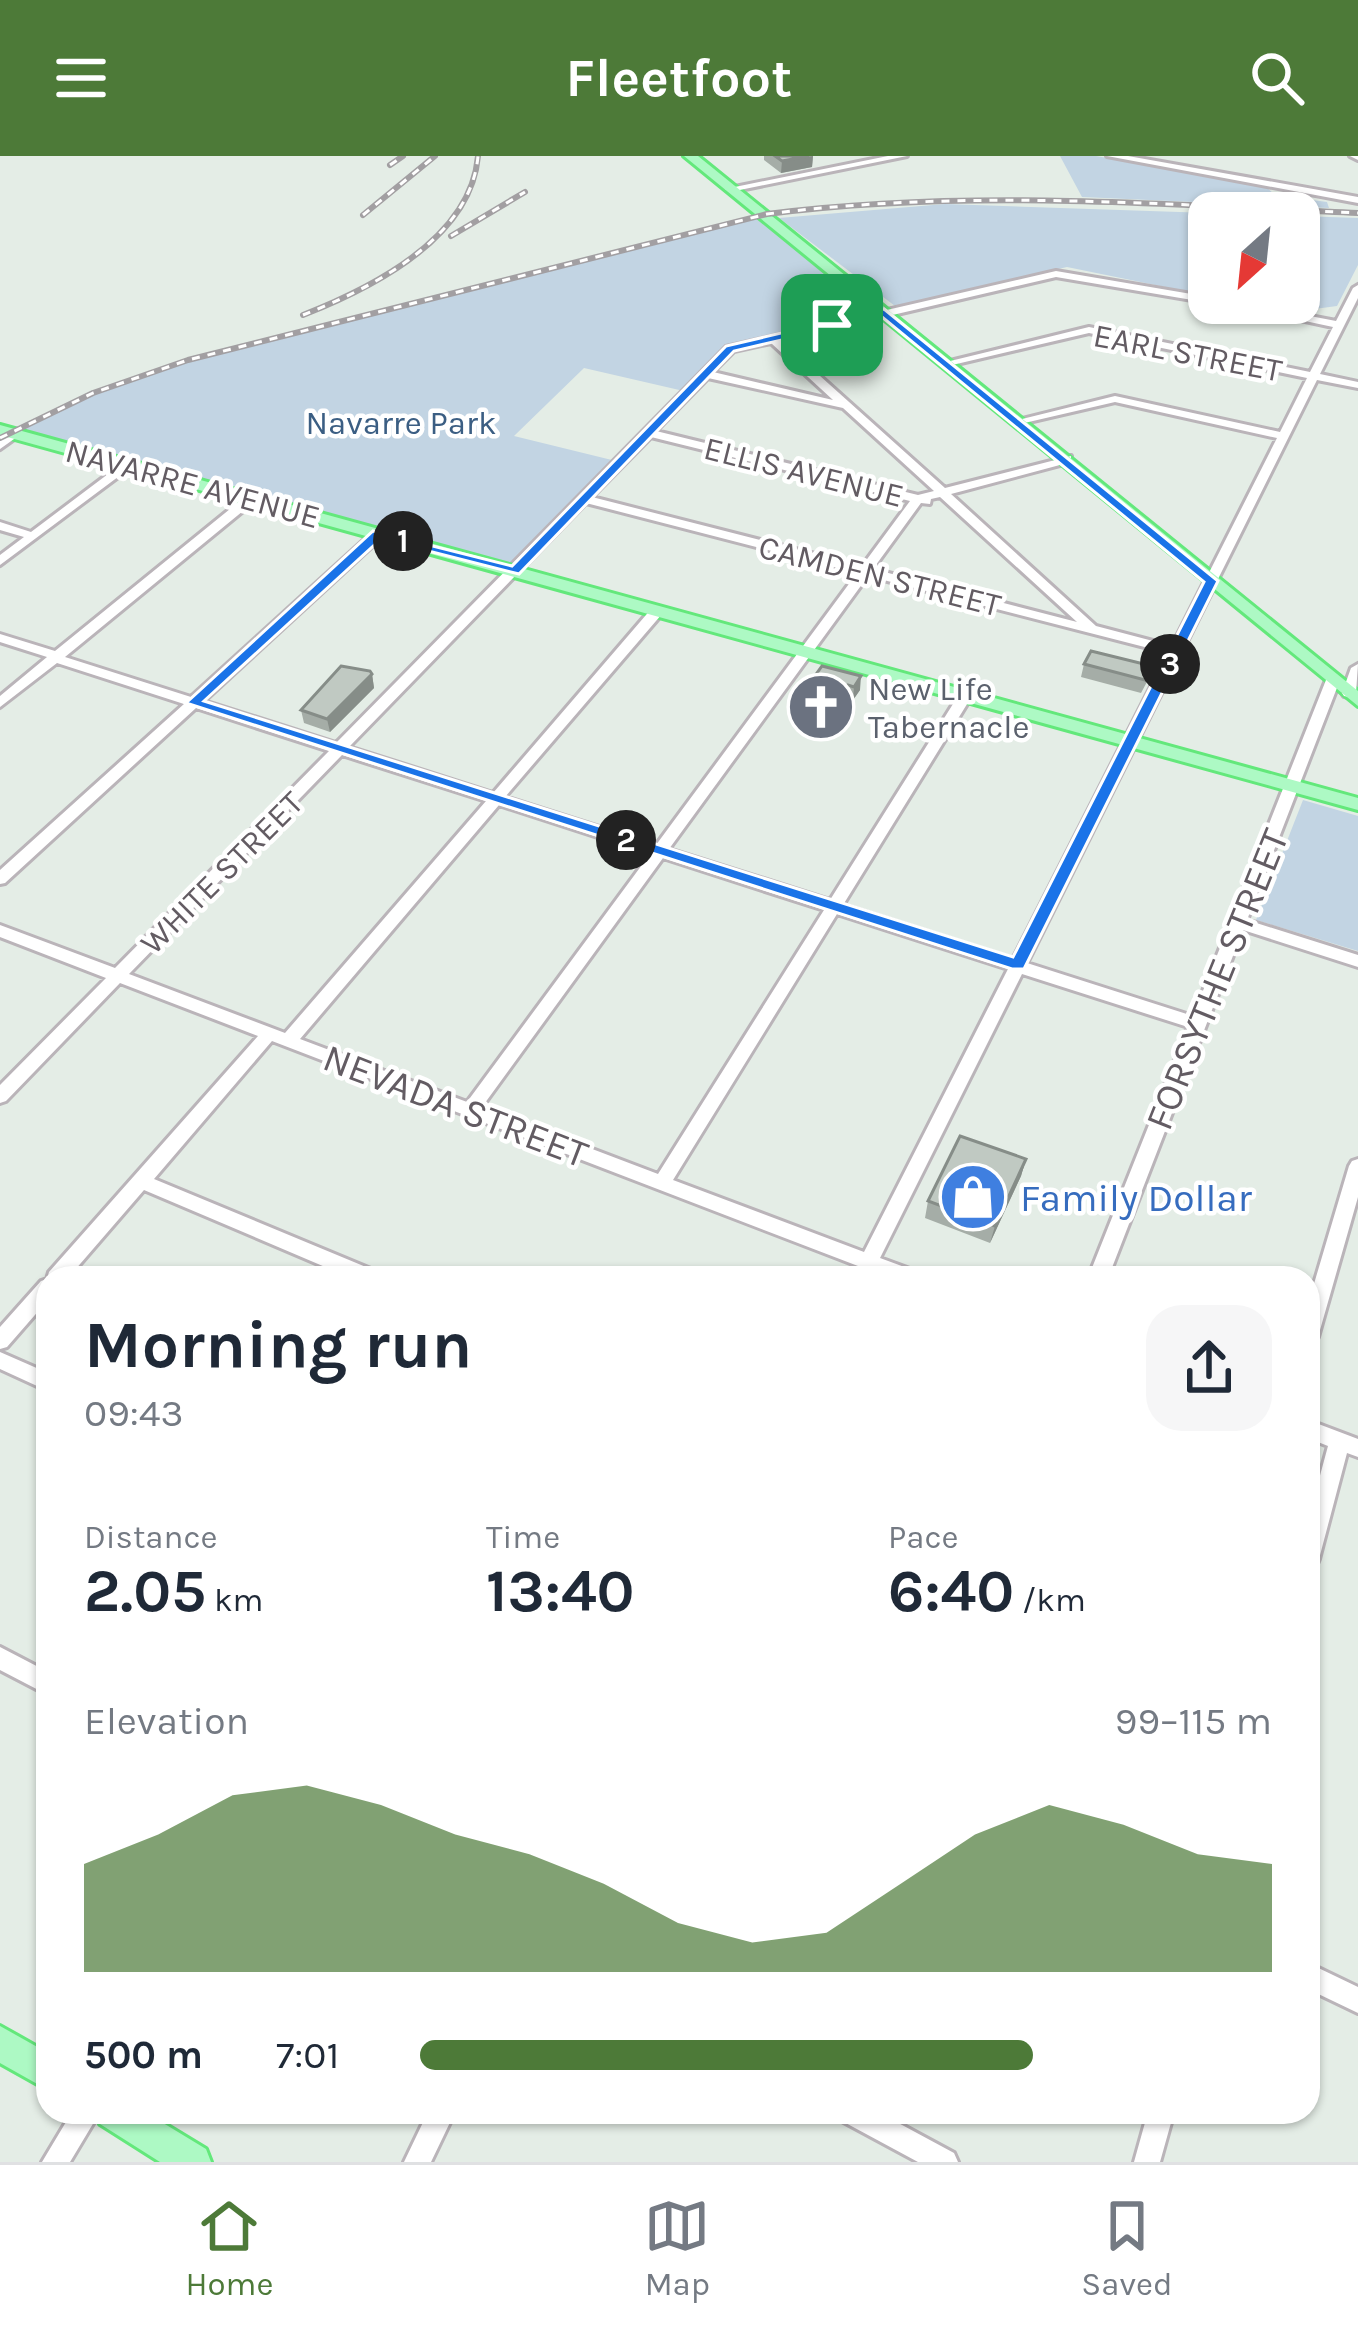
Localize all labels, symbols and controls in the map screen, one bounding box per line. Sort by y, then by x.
icon: menu [48,45,114,111]
icon: search [1244,45,1310,111]
text: Fleetfoot [566,46,792,110]
north arrow [1188,192,1320,324]
map controls [1188,192,1320,324]
pin [781,274,883,376]
icon: arrive [799,292,865,358]
street label: EARL STREET [1090,316,1286,390]
park label: Navarre Park [305,404,497,442]
street label: ELLIS AVENUE [700,429,907,515]
street label: NAVARRE AVENUE [61,432,324,536]
pin: 1 [373,511,433,571]
text: 1 [397,522,409,560]
street label: CAMDEN STREET [755,528,1005,625]
pin: 3 [1140,634,1200,694]
text: 3 [1160,645,1180,683]
place label: New Life Tabernacle [868,670,1030,746]
church icon: New Life Tabernacle [786,672,856,742]
street label: WHITE STREET [133,783,311,962]
pin: 2 [596,810,656,870]
text: 2 [616,821,636,859]
street label: FORSYTHE STREET [1136,822,1298,1137]
street label: NEVADA STREET [317,1034,595,1178]
shop icon: Family Dollar [938,1162,1008,1232]
place label: Family Dollar [1020,1175,1253,1221]
button: share [1146,1305,1272,1431]
text: Morning run [84,1306,472,1384]
text: 09:43 [84,1390,184,1436]
text: Distance [84,1518,217,1556]
text: Time [486,1518,560,1556]
text: Pace [888,1518,958,1556]
text: 2.05 [84,1556,206,1626]
text: 13:40 [486,1556,635,1626]
text: 6:40 [888,1556,1014,1626]
text: km [206,1581,263,1619]
text: /km [1014,1581,1086,1619]
text: Elevation [84,1698,249,1744]
text: 99–115 m [1115,1698,1272,1744]
text: 500 m [84,2032,203,2078]
text: 7:01 [276,2032,339,2078]
tab: Home [185,2193,273,2303]
tab: Map [644,2193,710,2303]
tab: Saved [1081,2193,1173,2303]

